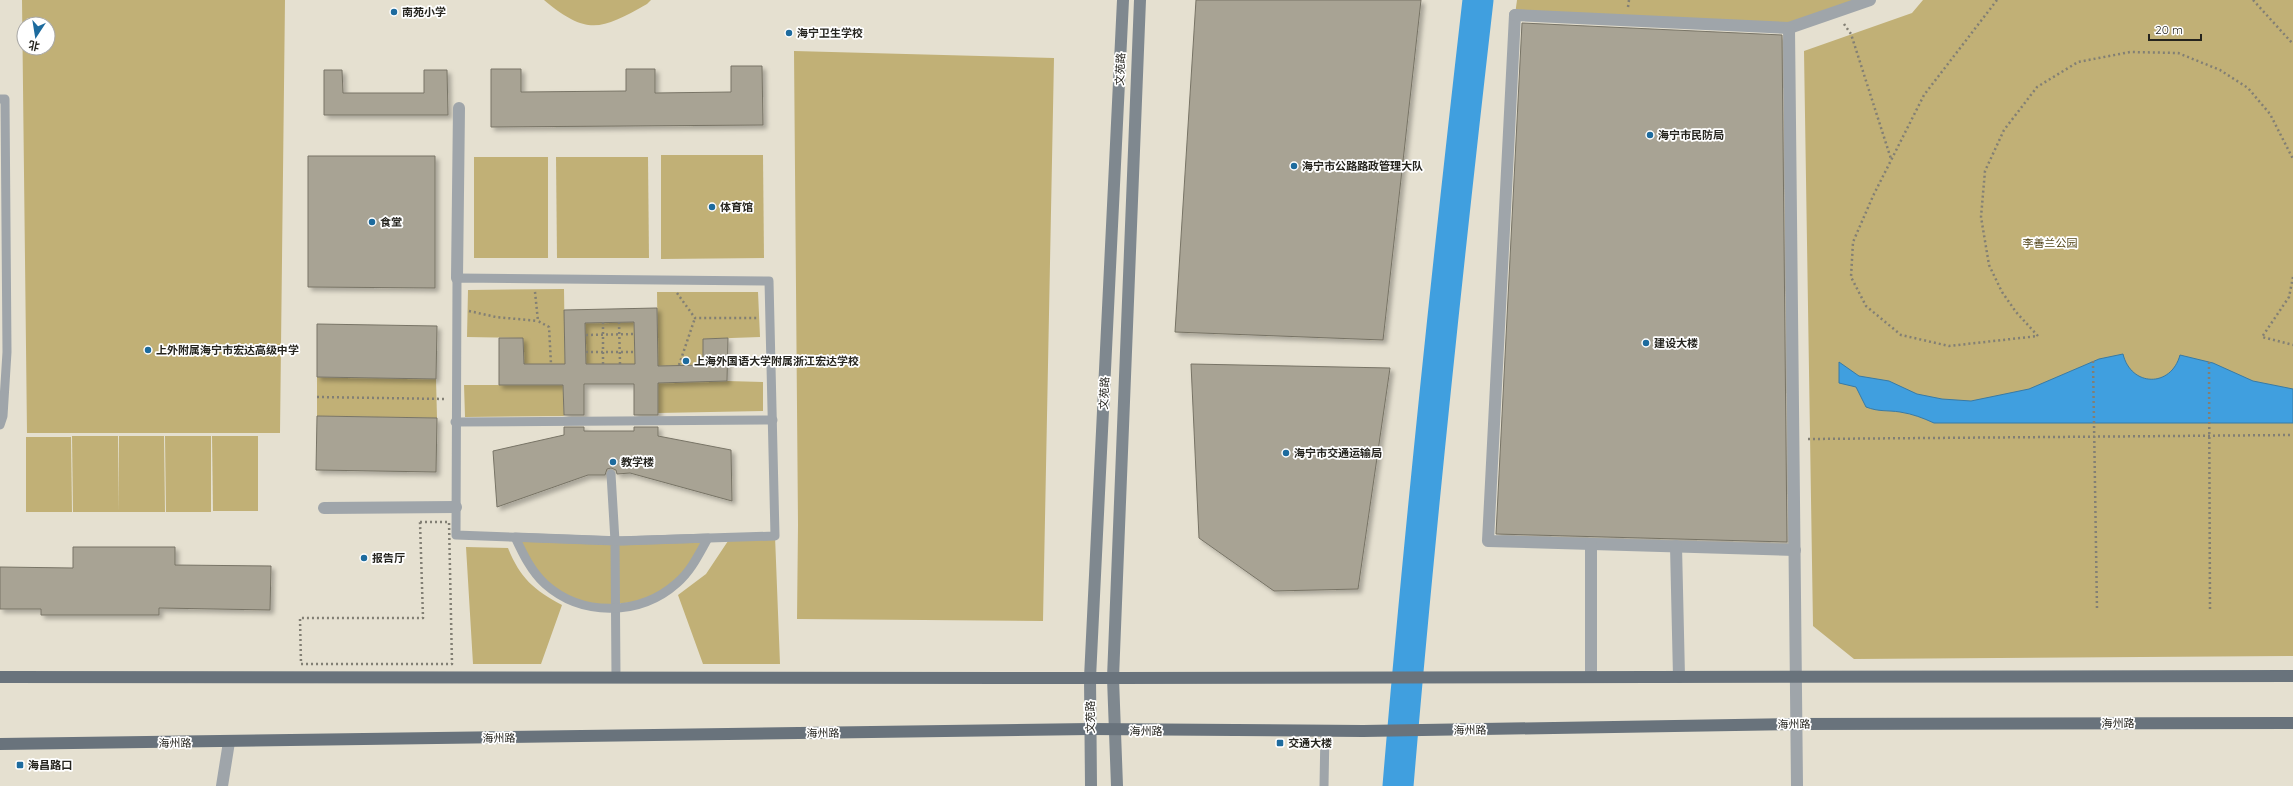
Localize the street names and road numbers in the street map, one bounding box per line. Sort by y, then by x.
street label: 文苑路 [1112,52,1128,86]
street label: 文苑路 [1096,376,1112,410]
street label: 文苑路 [1083,701,1097,734]
street label: 海州路 [2102,716,2135,730]
street label: 海州路 [1777,717,1811,731]
street label: 海州路 [1453,723,1487,737]
street label: 海州路 [1130,724,1163,738]
street label: 海州路 [806,726,840,740]
street label: 海州路 [482,731,516,745]
street label: 海州路 [158,736,192,750]

